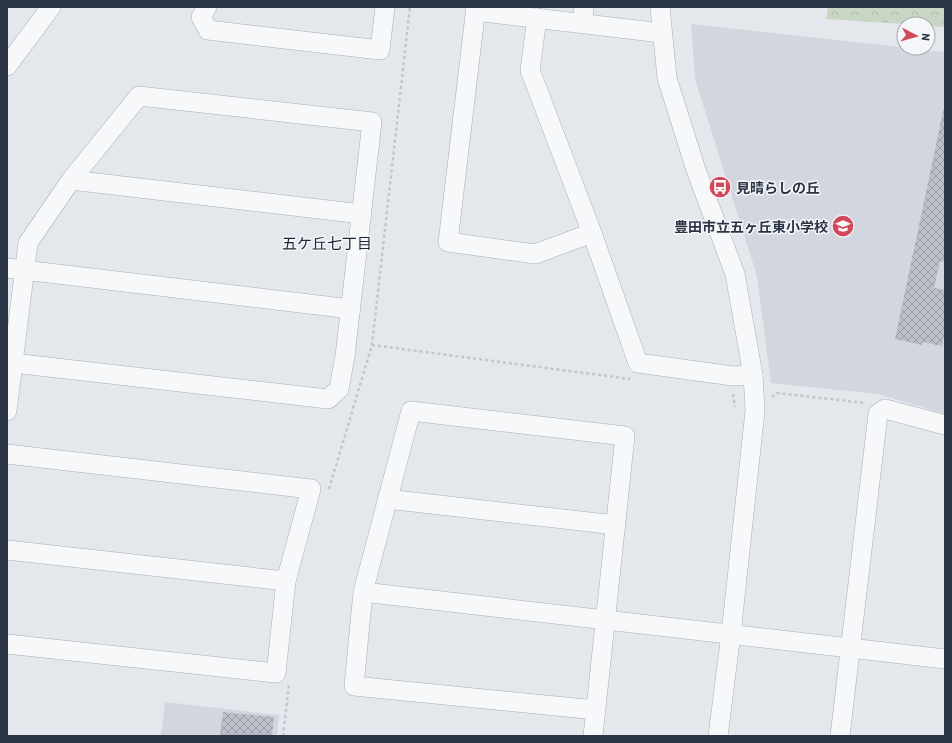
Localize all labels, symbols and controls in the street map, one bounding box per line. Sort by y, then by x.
north arrow [896,16,936,56]
text: N [920,33,933,41]
bus stop icon: 見晴らしの丘 [707,174,733,200]
place label: 見晴らしの丘 [736,179,820,196]
school or university icon: 豊田市立五ヶ丘東小学校 [830,213,856,239]
place label: 豊田市立五ヶ丘東小学校 [674,218,828,235]
district label: 五ケ丘七丁目 [282,234,372,252]

